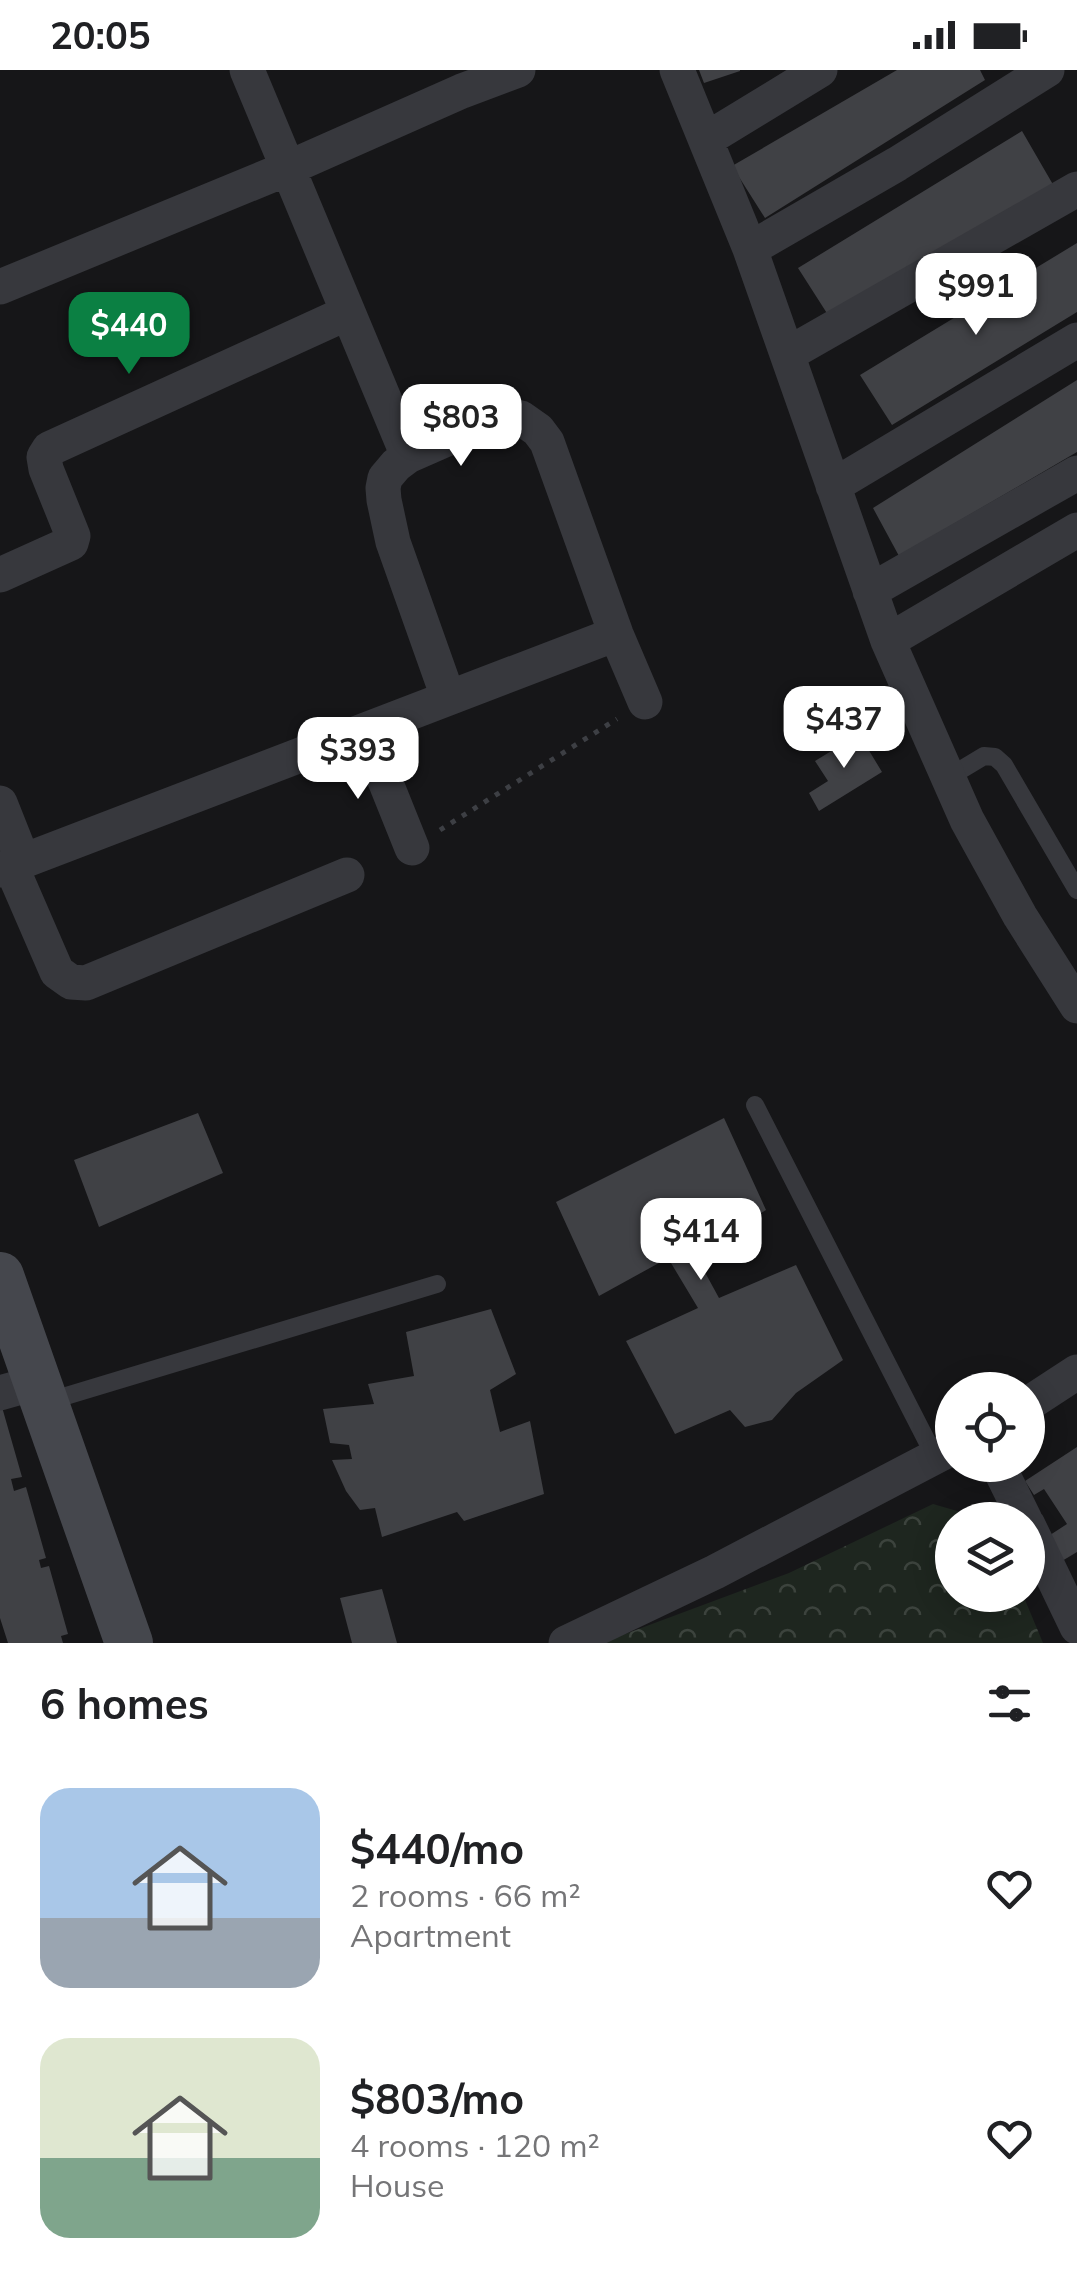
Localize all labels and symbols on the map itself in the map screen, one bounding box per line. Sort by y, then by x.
pin: $991 [917,253,1035,338]
pin: $440 [70,292,188,377]
pin: $803 [402,384,520,469]
pin: $437 [785,686,903,771]
pin: $393 [299,717,417,802]
pin: $414 [642,1198,760,1283]

